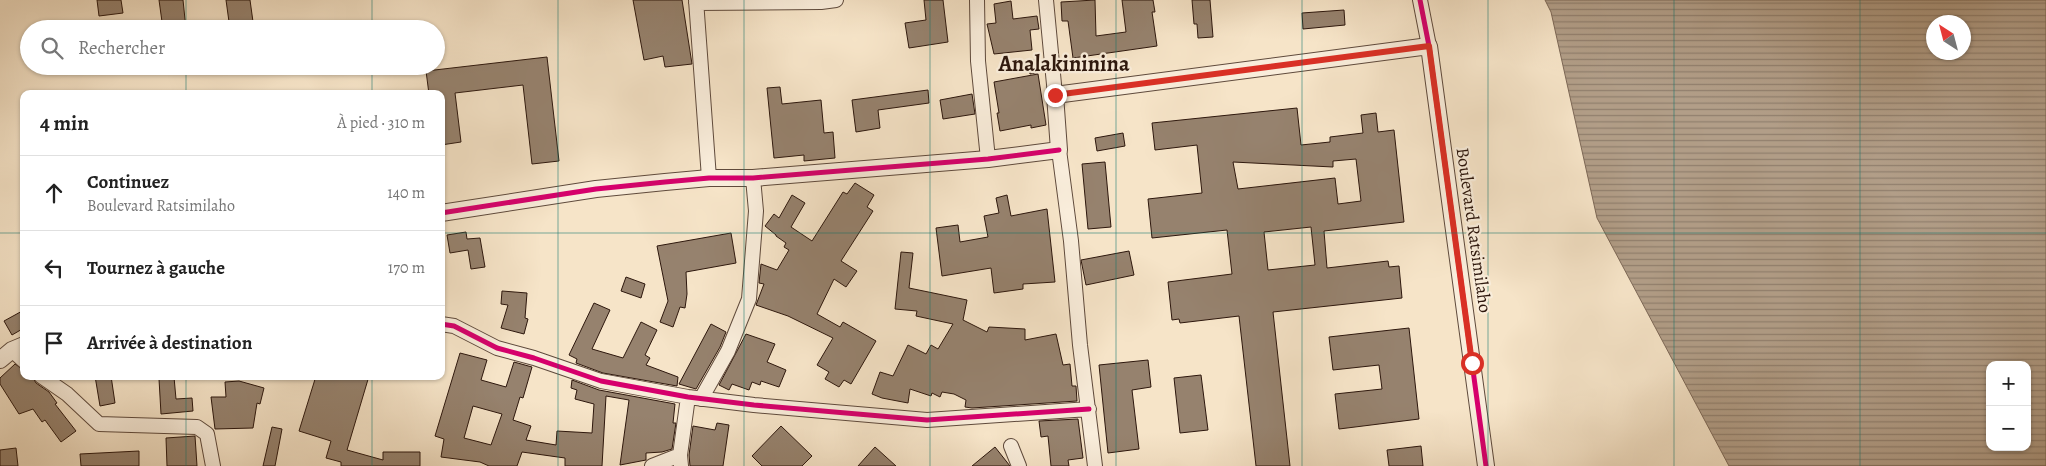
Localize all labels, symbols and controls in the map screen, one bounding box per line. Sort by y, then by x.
north arrow [1926,15,1971,60]
search box [20,20,445,75]
icon: search [38,34,66,62]
text: Rechercher [78,35,165,61]
district label: Analakininina [997,49,1130,79]
route end [1044,84,1067,107]
text: 4 min [40,109,89,137]
text: À pied · 310 m [337,112,425,134]
street label: Boulevard Ratsimilaho [1451,146,1497,314]
text: Continuez [87,169,169,195]
icon: ahead [40,179,68,207]
text: 140 m [387,182,425,204]
text: Boulevard Ratsimilaho [87,195,235,217]
icon: left [40,254,68,282]
text: Tournez à gauche [87,255,225,281]
text: 170 m [388,257,425,279]
icon: arrive [40,329,68,357]
text: Arrivée à destination [87,330,252,356]
route start [1461,352,1484,375]
map controls [1986,361,2031,451]
button: + [1986,361,2031,406]
button: − [1986,406,2031,451]

